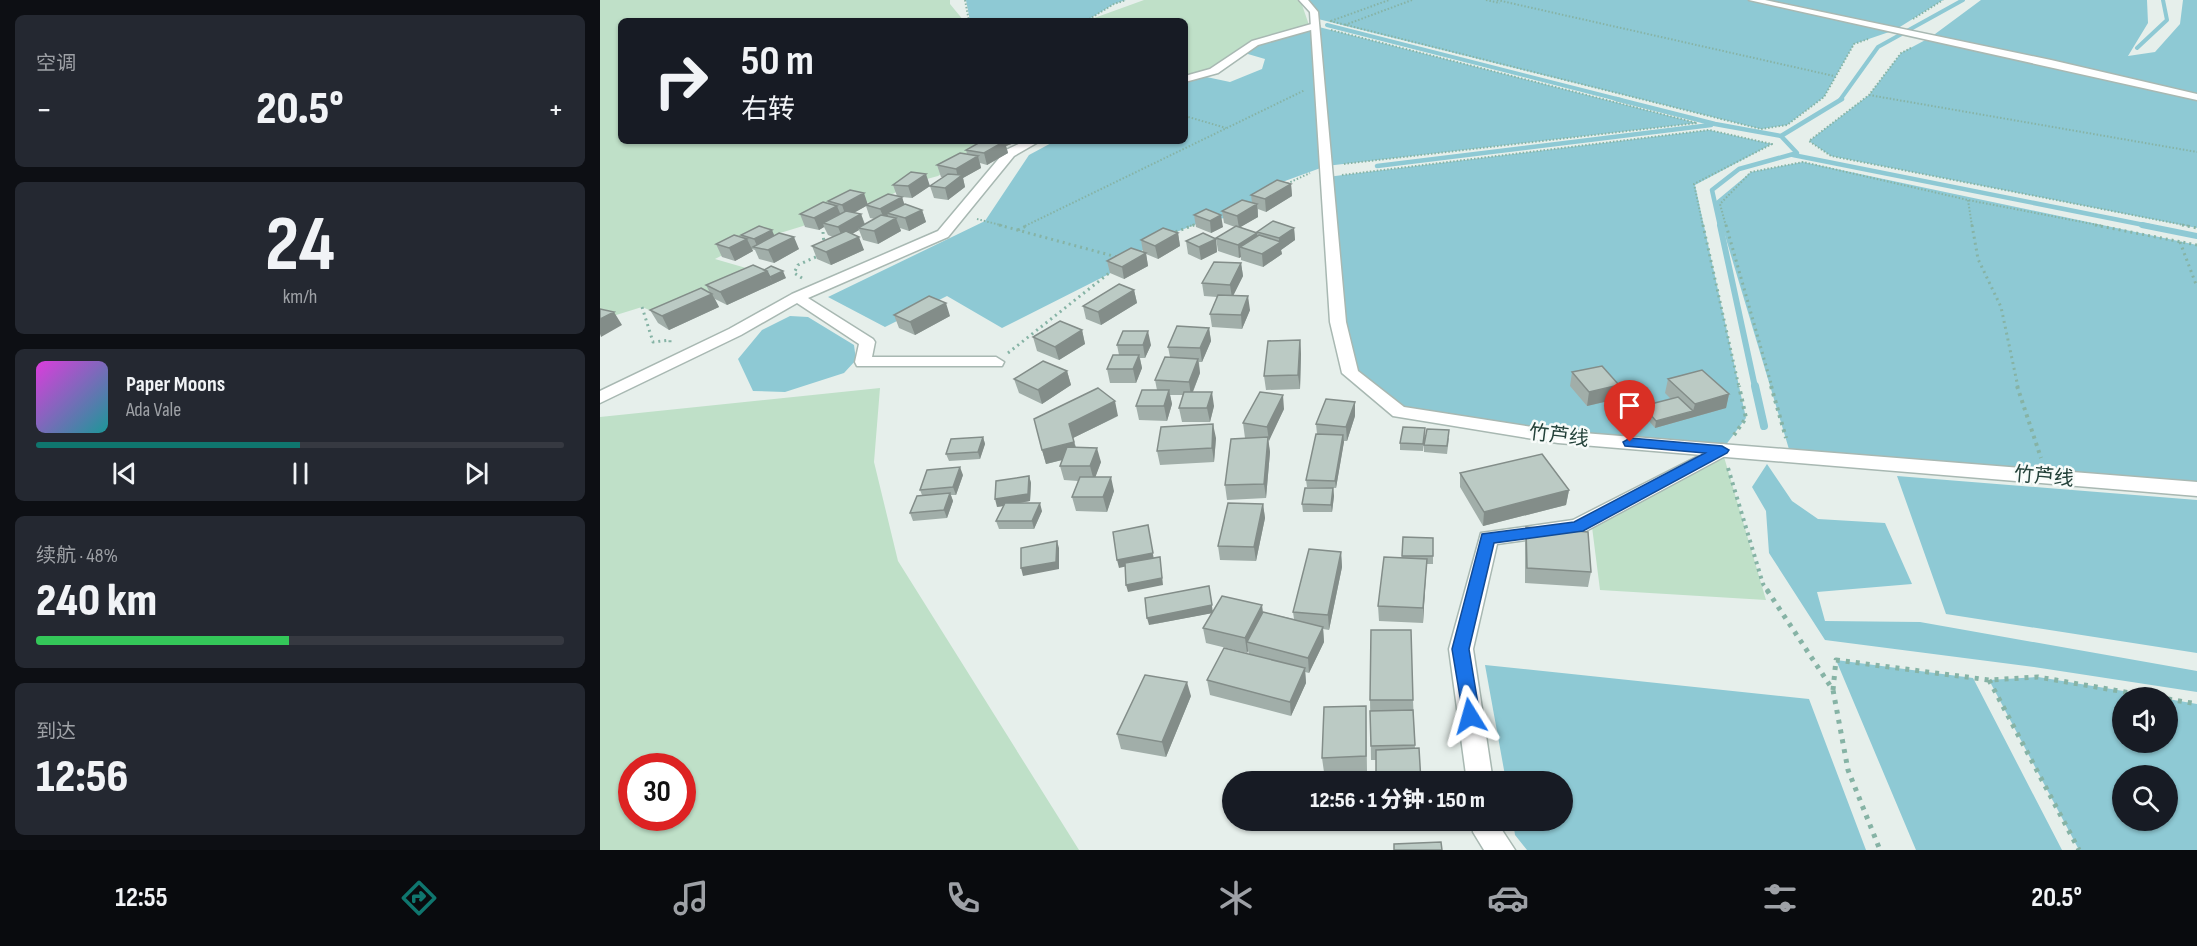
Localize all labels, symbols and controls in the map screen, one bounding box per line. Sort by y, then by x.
text: 50 m [741,36,814,87]
icon: right [642,42,720,120]
text: 空调 [36,52,76,76]
text: 20.5° [256,82,344,137]
text: − [36,90,52,130]
text: + [548,90,564,130]
text: 右转 [741,94,795,126]
text: 24 [265,199,335,292]
text: km/h [283,285,317,309]
text: Paper Moons [126,371,225,398]
pin [1604,380,1655,442]
icon: arrive [1613,389,1646,422]
text: Ada Vale [126,398,181,422]
street label: 竹芦线 [1528,420,1590,452]
icon: previous [108,457,141,490]
icon: pause [284,457,317,490]
icon: next [460,457,493,490]
street label: 竹芦线 [2013,462,2075,492]
text: 续航 · 48% [36,544,118,568]
text: 240 km [36,574,157,629]
position arrow [1438,684,1502,748]
map controls [2112,687,2178,831]
button: sound [2112,687,2178,753]
text: 到达 [36,720,76,744]
text: 12:56 [36,750,128,805]
speed limit sign: 30 [618,753,696,831]
button: search [2112,765,2178,831]
text: 12:56 · 1 分钟 · 150 m [1310,787,1485,814]
icon: directions [398,877,440,919]
icon: music [670,877,712,919]
icon: phone [942,877,984,919]
icon: climate [1215,877,1257,919]
icon: car [1487,877,1529,919]
icon: filters [1759,877,1801,919]
text: 12:55 [115,882,168,914]
text: 20.5° [2031,882,2082,914]

